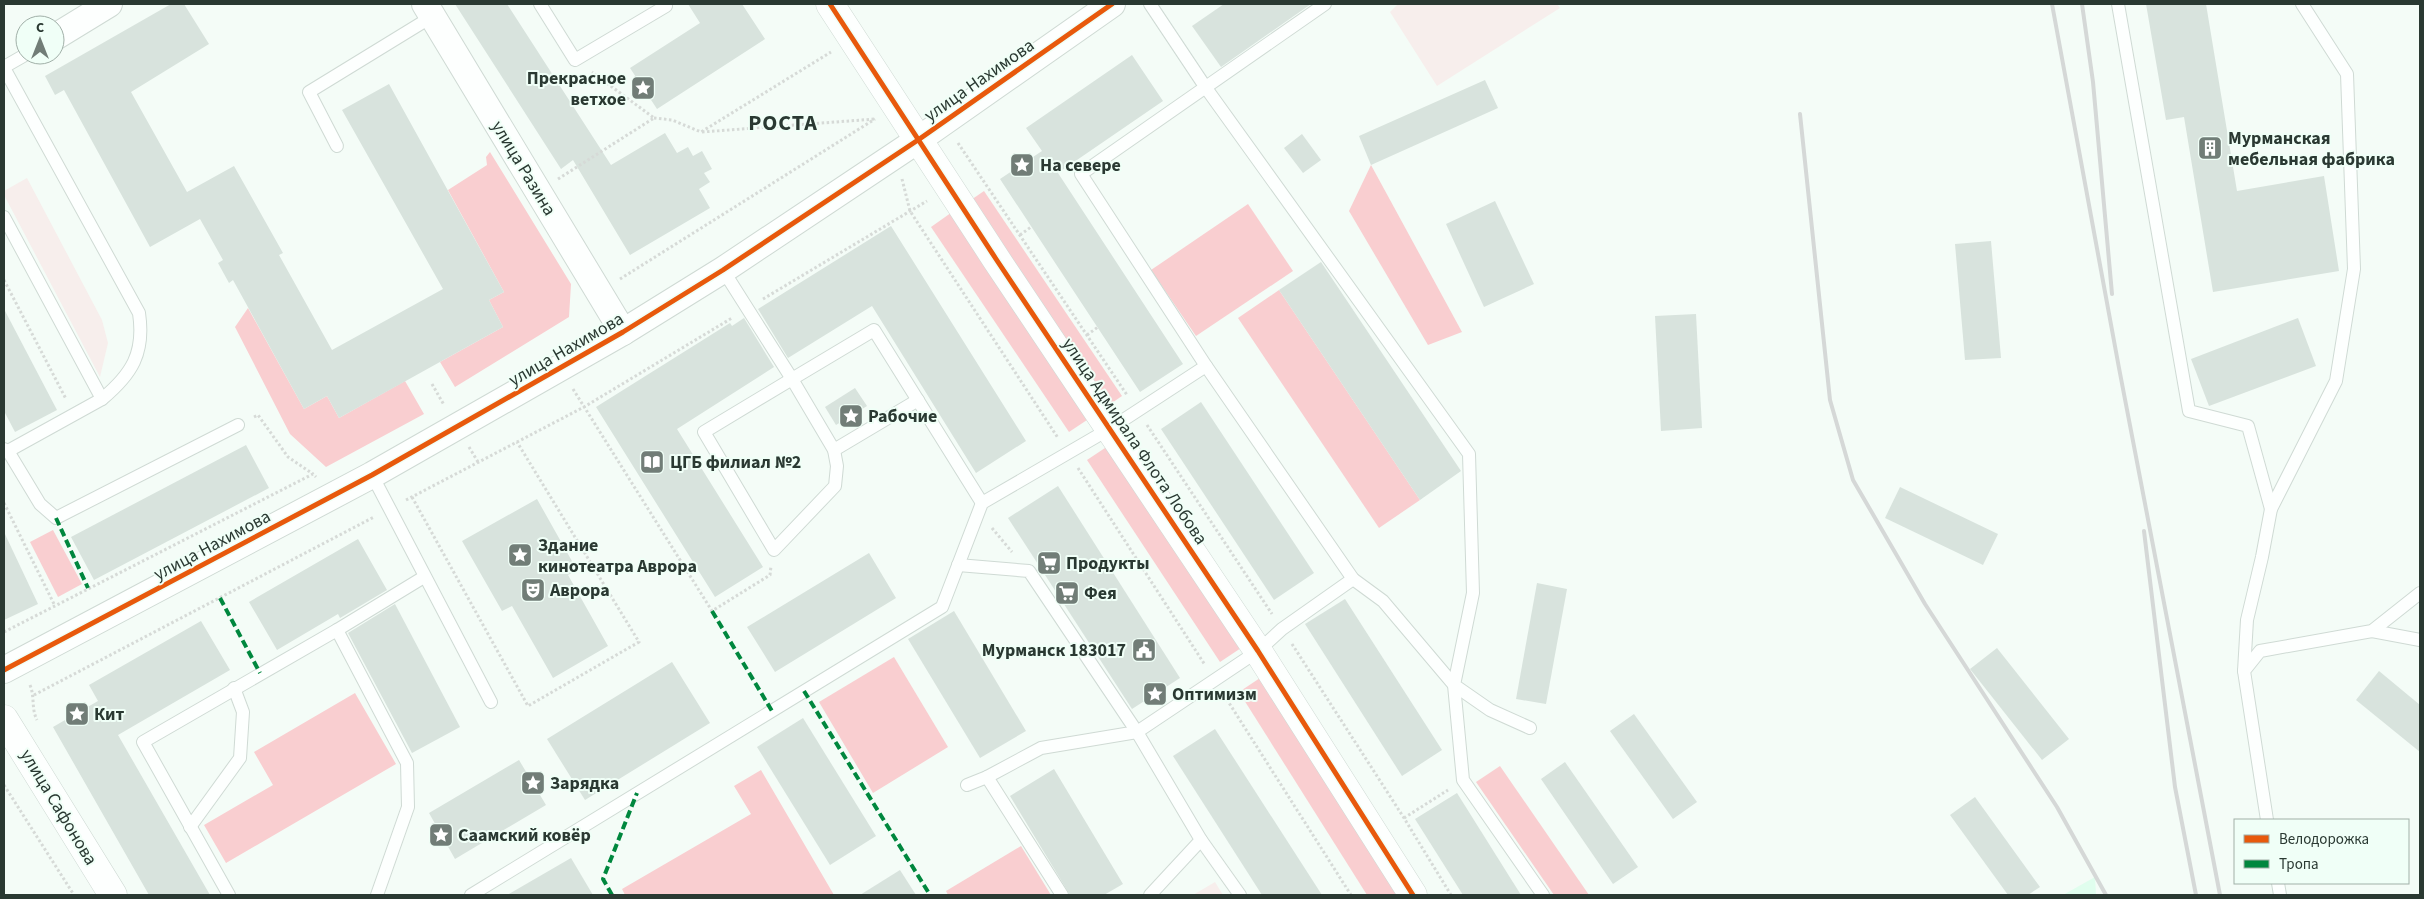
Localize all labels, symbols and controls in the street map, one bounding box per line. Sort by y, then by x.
north arrow [15,15,65,65]
text: С [36,18,44,38]
street label: улица Нахимова [919,33,1039,128]
place label: Прекрасное ветхое [527,66,626,112]
place icon: Прекрасное ветхое [630,75,656,101]
district label: РОСТА [748,107,818,139]
street label: улица Разина [485,116,562,220]
place label: Мурманская мебельная фабрика [2228,126,2395,172]
building icon: Мурманская мебельная фабрика [2197,135,2223,161]
place icon: На севере [1009,152,1035,178]
place label: На севере [1040,153,1121,178]
street label: улица Нахимова [504,306,628,393]
street label: улица Адмирала Флота Лобова [1056,333,1213,550]
place icon: Рабочие [838,403,864,429]
place label: Рабочие [868,404,937,429]
library icon: ЦГБ филиал №2 [639,449,665,475]
place label: ЦГБ филиал №2 [670,450,801,475]
street label: улица Нахимова [149,504,275,587]
place label: Здание кинотеатра Аврора [538,533,697,579]
place icon: Здание кинотеатра Аврора [507,542,533,568]
supermarket icon: Продукты [1036,550,1062,576]
place label: Продукты [1066,551,1150,576]
theatre icon: Аврора [520,577,546,603]
place label: Аврора [549,578,610,603]
supermarket icon: Фея [1054,580,1080,606]
place label: Фея [1084,581,1117,606]
public building icon: Мурманск 183017 [1131,637,1157,663]
place label: Мурманск 183017 [982,638,1126,663]
place icon: Оптимизм [1142,681,1168,707]
place label: Оптимизм [1172,682,1257,707]
place icon: Кит [64,701,90,727]
place label: Кит [94,702,125,727]
street label: улица Сафонова [14,745,103,870]
place icon: Зарядка [520,770,546,796]
place label: Зарядка [550,771,619,796]
legend [2234,819,2409,884]
place icon: Саамский ковёр [428,822,454,848]
place label: Саамский ковёр [458,823,591,848]
text: Велодорожка [2279,829,2369,850]
text: Тропа [2279,854,2319,875]

